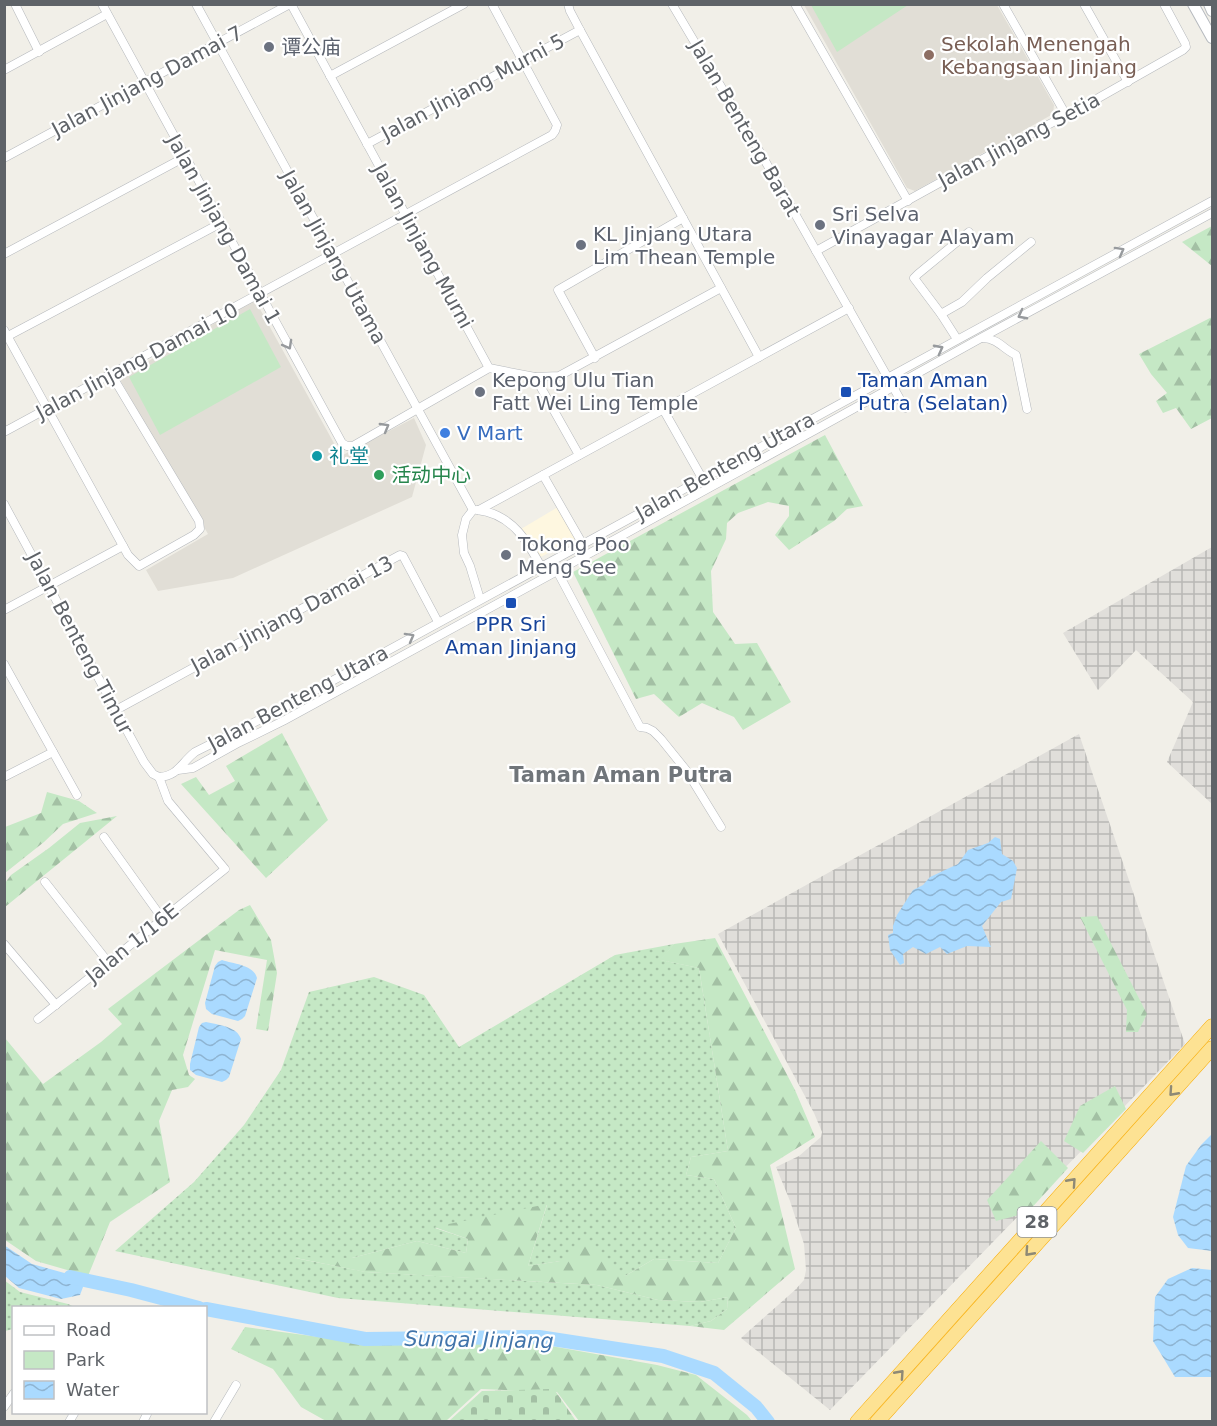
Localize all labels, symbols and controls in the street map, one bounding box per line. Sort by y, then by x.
street label: Jalan Jinjang Damai 7 [46,20,247,142]
street label: Jalan Jinjang Murni 5 [376,29,569,146]
place label: Sekolah Menengah Kebangsaan Jinjang [941,32,1137,79]
street label: Jalan Benteng Barat [684,34,805,221]
place label: 谭公庙 [281,35,341,59]
marker: 谭公庙 [262,40,276,54]
marker: Sekolah Menengah Kebangsaan Jinjang [922,48,936,62]
street label: Jalan Jinjang Setia [932,87,1104,194]
street label: Jalan Jinjang Damai 1 [161,128,286,328]
street label: Jalan Jinjang Murni [367,158,478,333]
street label: Jalan Jinjang Utama [275,164,392,348]
place label: Sri Selva Vinayagar Alayam [832,202,1014,249]
marker: Sri Selva Vinayagar Alayam [813,218,827,232]
place label: KL Jinjang Utara Lim Thean Temple [593,222,775,269]
marker: KL Jinjang Utara Lim Thean Temple [574,238,588,252]
one-way arrow [1114,247,1124,258]
street label: Jalan Jinjang Damai 10 [30,297,242,425]
one-way arrow [1018,308,1029,319]
one-way arrow [281,339,292,350]
one-way arrow [933,345,943,356]
place label: Kepong Ulu Tian Fatt Wei Ling Temple [492,368,698,415]
place label: Taman Aman Putra (Selatan) [857,368,1008,415]
marker: Kepong Ulu Tian Fatt Wei Ling Temple [473,385,487,399]
marker: Taman Aman Putra (Selatan) [839,385,853,399]
street label: Jalan Benteng Utara [630,407,819,526]
place label: V Mart [457,421,523,445]
one-way arrow [379,423,389,435]
marker: V Mart [438,426,452,440]
place label: 礼堂 [329,444,369,468]
marker: 礼堂 [310,449,324,463]
place label: 活动中心 [391,463,471,487]
marker: 活动中心 [372,468,386,482]
place label: Tokong Poo Meng See [517,532,630,579]
street label: Jalan Benteng Timur [21,546,139,739]
marker: Tokong Poo Meng See [499,548,513,562]
street label: Jalan Jinjang Damai 13 [185,550,397,678]
marker: PPR Sri Aman Jinjang [504,596,518,610]
place label: PPR Sri Aman Jinjang [445,612,577,659]
one-way arrow [404,633,414,645]
street label: Jalan Benteng Utara [202,640,392,757]
district label: Taman Aman Putra [509,763,733,787]
street label: Jalan 1/16E [79,898,183,989]
one-way arrow [1169,1085,1180,1096]
one-way arrow [1065,1178,1076,1189]
road number: 28 [1018,1207,1056,1237]
one-way arrow [1025,1246,1036,1256]
legend [12,1306,207,1414]
text: Road [66,1319,111,1340]
water label: Sungai Jinjang [404,1327,554,1353]
text: Park [66,1349,105,1370]
one-way arrow [893,1370,904,1381]
text: Water [66,1379,120,1400]

